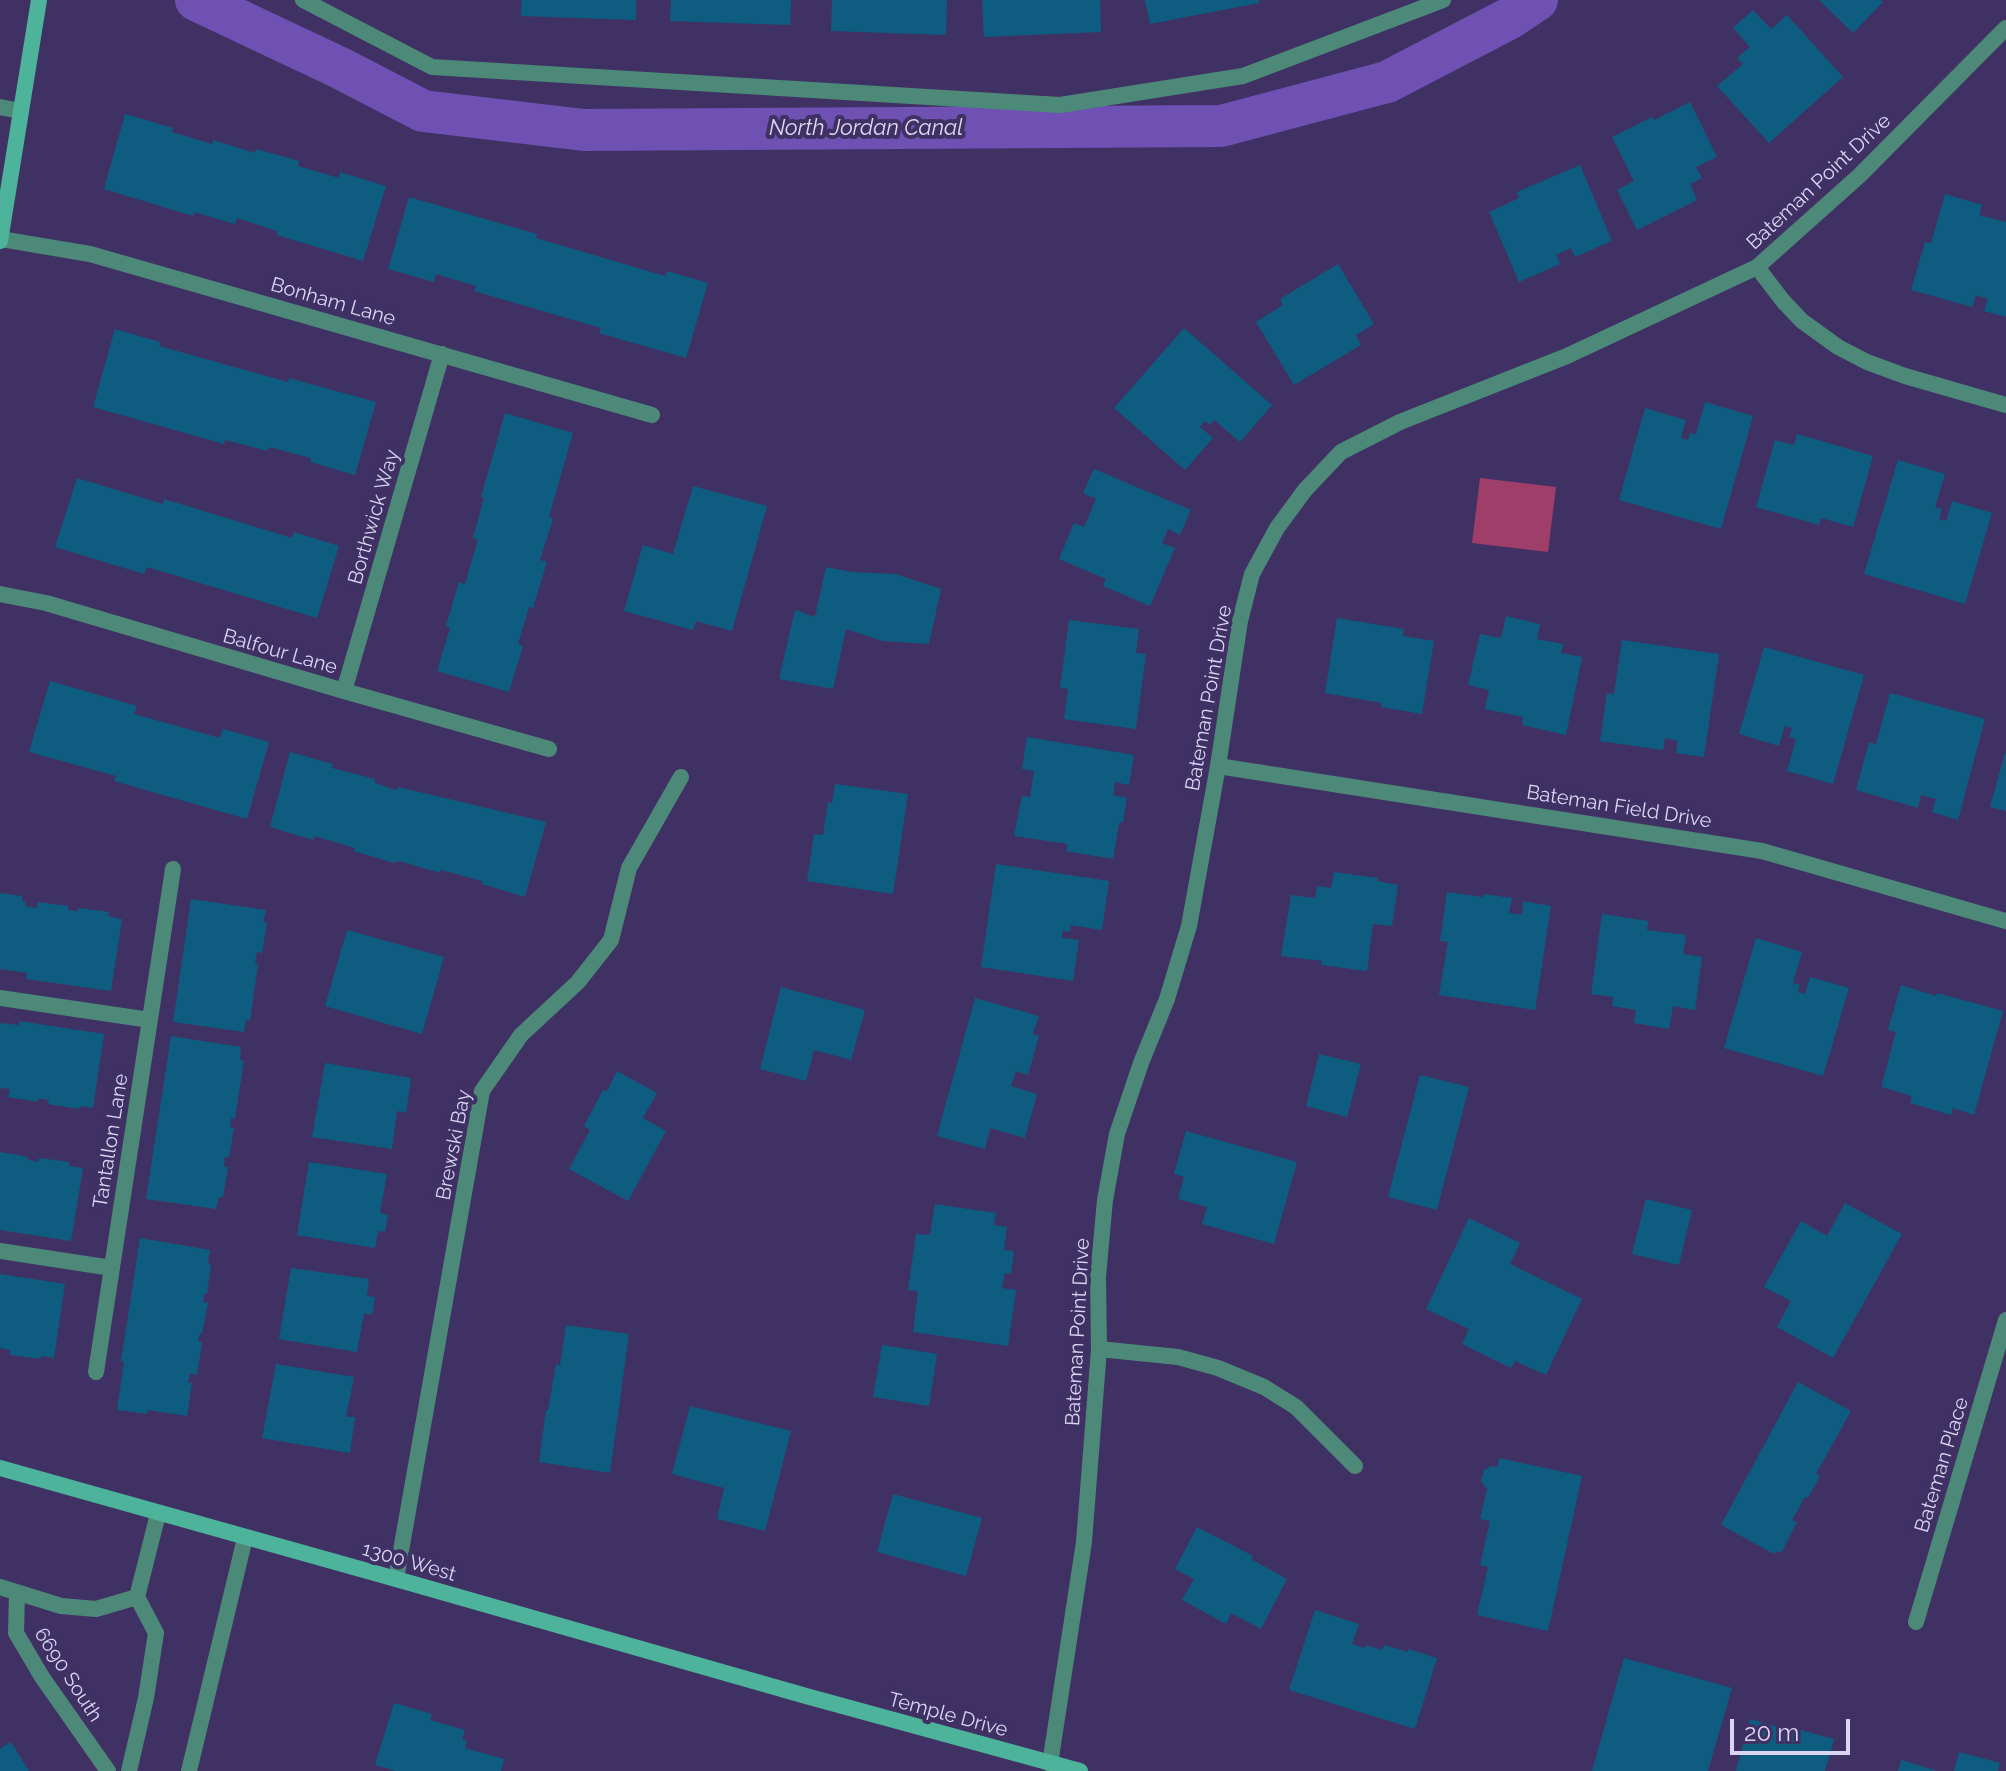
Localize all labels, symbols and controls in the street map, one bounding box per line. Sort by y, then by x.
street label: Bateman Point Drive [1742,109,1896,255]
water label: North Jordan Canal [769,115,963,141]
street label: Bonham Lane [268,273,398,331]
street label: Borthwick Way [343,447,405,587]
street label: Bateman Point Drive [1181,603,1237,793]
street label: Balfour Lane [220,624,340,680]
street label: Bateman Field Drive [1525,781,1713,833]
street label: Tantallon Lane [89,1072,133,1210]
street label: Brewski Bay [432,1088,476,1202]
street label: Bateman Point Drive [1061,1237,1095,1427]
street label: Bateman Place [1910,1395,1974,1535]
street label: 1300 West [359,1537,459,1587]
street label: 6690 South [29,1623,107,1727]
street label: Temple Drive [886,1688,1010,1742]
scale bar [1734,1703,1854,1753]
text: 20 m [1744,1718,1799,1747]

